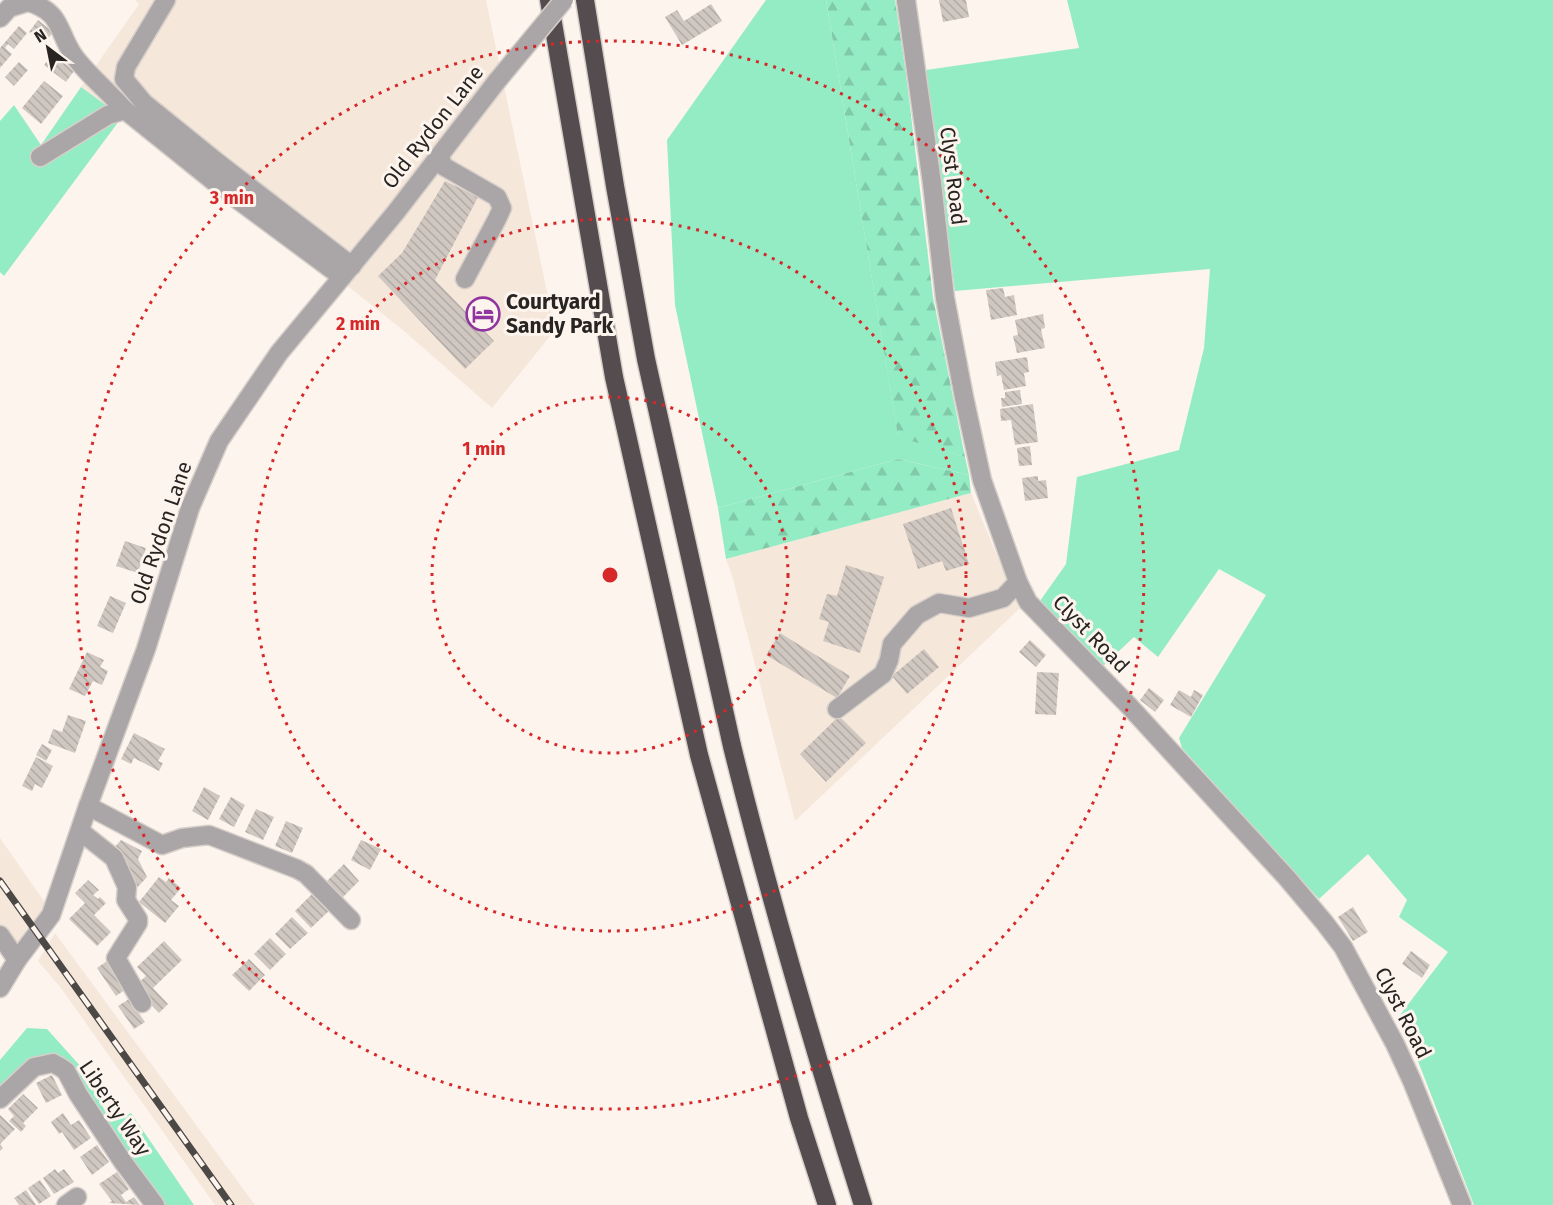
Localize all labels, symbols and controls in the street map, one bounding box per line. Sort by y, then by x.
north arrow [18,18,78,78]
text: N [31,25,50,47]
street label: Old Rydon Lane [377,60,489,194]
street label: Clyst Road [934,125,972,227]
text: 3 min [209,187,254,209]
place label: Courtyard Sandy Park [506,289,614,339]
hotel icon: Courtyard Sandy Park [465,296,501,332]
text: 2 min [336,313,380,335]
text: 1 min [462,438,506,460]
street label: Old Rydon Lane [124,458,198,608]
centre of rings [600,565,620,585]
street label: Clyst Road [1047,589,1135,679]
street label: Clyst Road [1369,963,1437,1063]
street label: Liberty Way [73,1055,157,1161]

